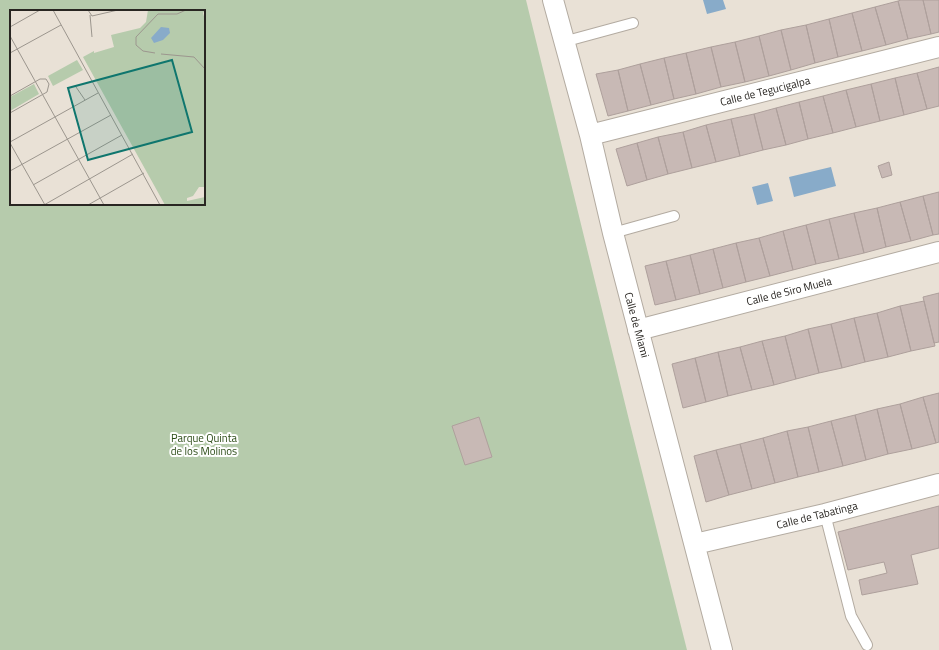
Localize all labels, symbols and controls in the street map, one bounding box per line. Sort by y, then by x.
inset map [10,10,205,205]
street label: Calle de Tegucigalpa [718,72,812,110]
street label: Calle de Siro Muela [745,273,834,309]
street label: Calle de Miami [621,291,653,359]
park label: Parque Quinta de los Molinos [171,430,237,459]
street label: Calle de Tabatinga [775,497,860,533]

